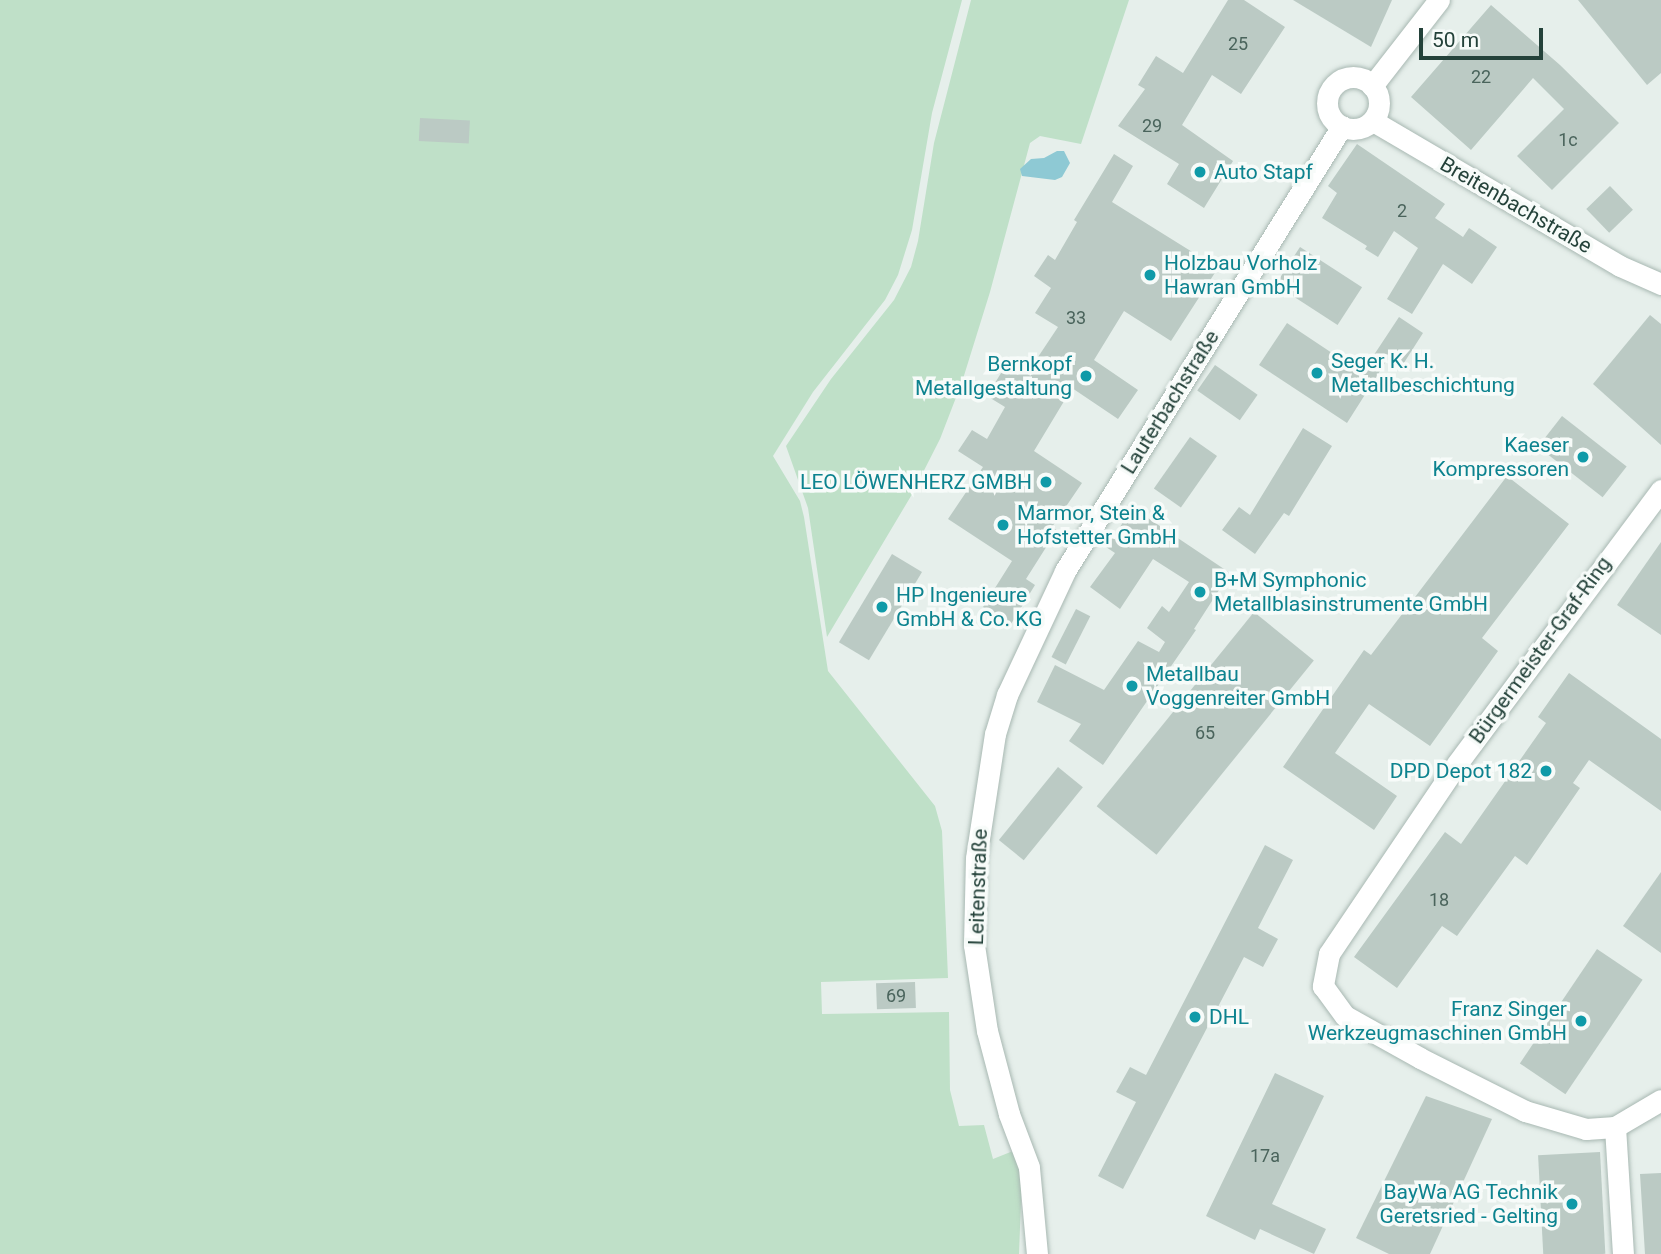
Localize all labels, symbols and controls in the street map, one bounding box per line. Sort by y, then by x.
scale bar [1423,14,1547,58]
text: 50 m [1432,28,1479,52]
house number: 25 [1228,33,1248,55]
house number: 22 [1471,66,1491,88]
house number: 29 [1142,115,1162,137]
house number: 1c [1558,129,1578,151]
street label: Breitenbachstraße [1436,151,1596,259]
place label: Auto Stapf [1214,159,1313,185]
marker: Auto Stapf [1192,164,1208,180]
house number: 2 [1397,200,1407,222]
place label: Holzbau Vorholz Hawran GmbH [1164,250,1318,300]
marker: Holzbau Vorholz Hawran GmbH [1142,267,1158,283]
house number: 33 [1066,307,1086,329]
street label: Lauterbachstraße [1116,326,1224,478]
place label: Seger K. H. Metallbeschichtung [1331,348,1515,398]
place label: Bernkopf Metallgestaltung [915,351,1072,401]
marker: Seger K. H. Metallbeschichtung [1309,365,1325,381]
marker: Bernkopf Metallgestaltung [1078,368,1094,384]
place label: Kaeser Kompressoren [1433,432,1569,482]
marker: Kaeser Kompressoren [1575,449,1591,465]
place label: LEO LÖWENHERZ GMBH [800,469,1032,495]
marker: LEO LÖWENHERZ GMBH [1038,474,1054,490]
place label: Marmor, Stein & Hofstetter GmbH [1017,500,1177,550]
marker: Marmor, Stein & Hofstetter GmbH [995,517,1011,533]
street label: Bürgermeister-Graf-Ring [1464,552,1616,748]
place label: B+M Symphonic Metallblasinstrumente GmbH [1214,567,1488,617]
place label: HP Ingenieure GmbH & Co. KG [896,582,1043,632]
marker: B+M Symphonic Metallblasinstrumente GmbH [1192,584,1208,600]
marker: HP Ingenieure GmbH & Co. KG [874,599,890,615]
place label: Metallbau Voggenreiter GmbH [1146,661,1330,711]
marker: Metallbau Voggenreiter GmbH [1124,678,1140,694]
house number: 65 [1195,722,1215,744]
place label: DPD Depot 182 [1390,758,1532,784]
marker: DPD Depot 182 [1538,763,1554,779]
street label: Leitenstraße [963,828,993,946]
house number: 18 [1429,889,1449,911]
house number: 69 [886,985,906,1007]
place label: Franz Singer Werkzeugmaschinen GmbH [1308,996,1567,1046]
place label: DHL [1209,1004,1249,1030]
marker: DHL [1187,1009,1203,1025]
marker: Franz Singer Werkzeugmaschinen GmbH [1573,1013,1589,1029]
house number: 17a [1250,1145,1280,1167]
place label: BayWa AG Technik Geretsried - Gelting [1379,1179,1558,1229]
marker: BayWa AG Technik Geretsried - Gelting [1564,1196,1580,1212]

